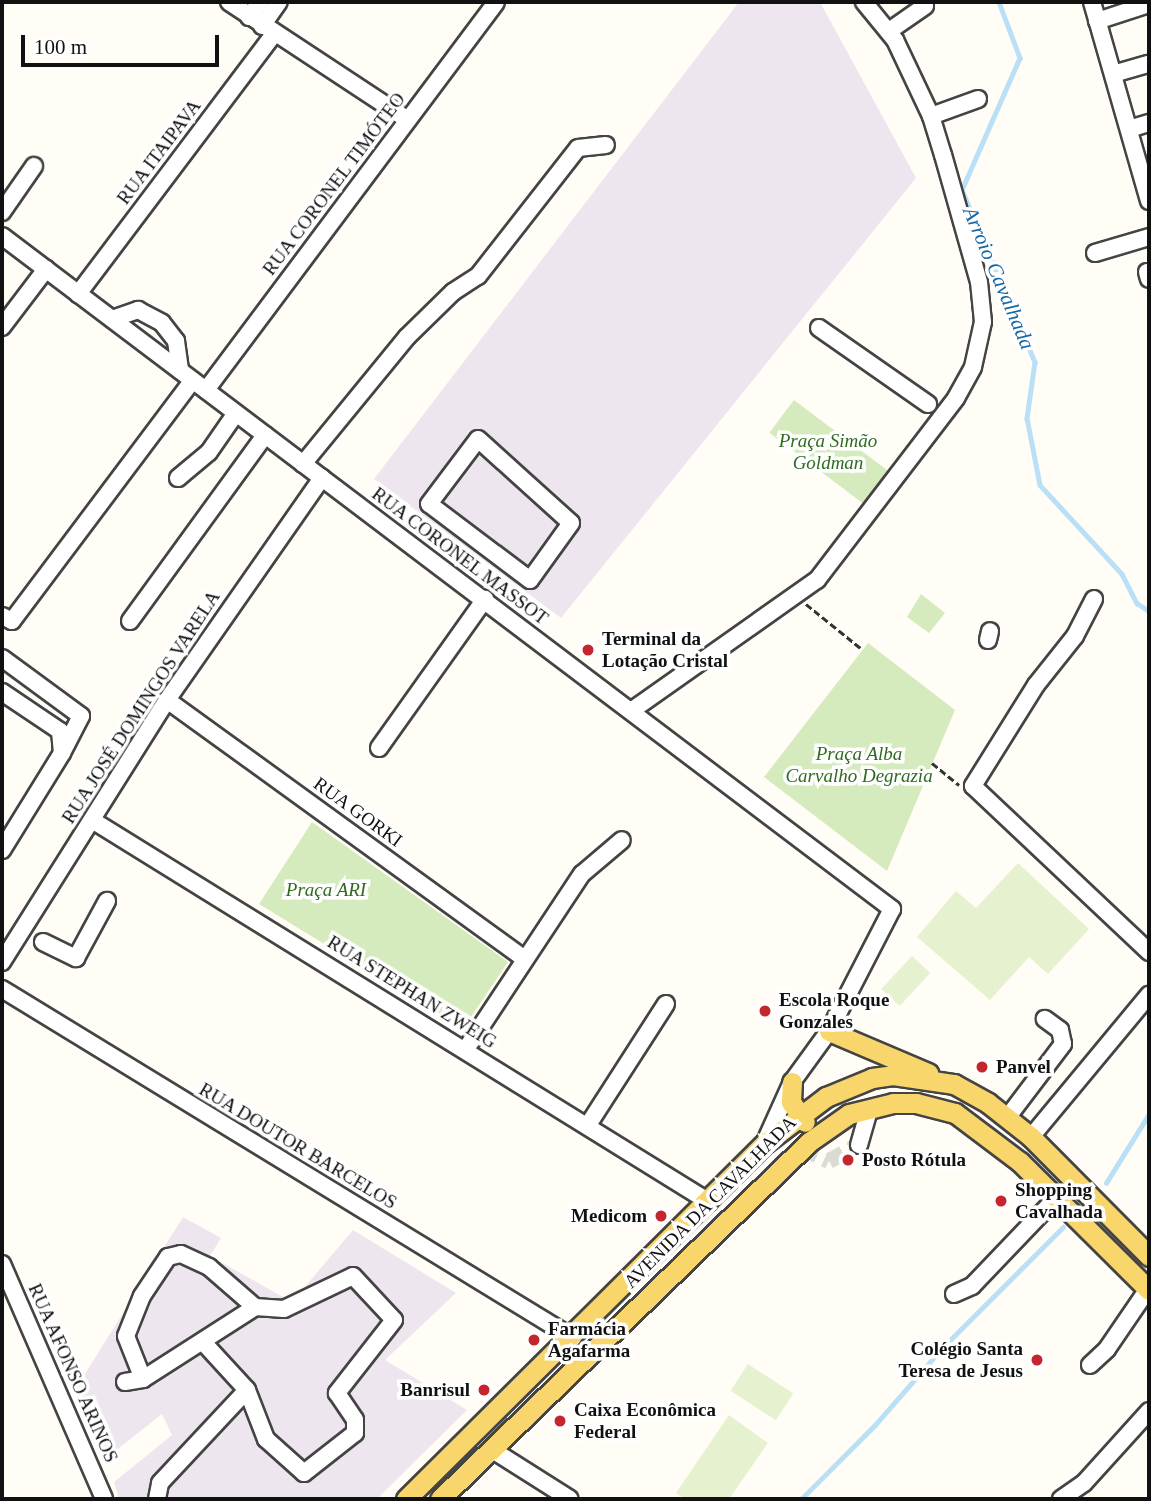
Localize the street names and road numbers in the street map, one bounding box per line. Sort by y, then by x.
street label: RUA CORONEL TIMÓTEO [257,87,411,281]
street label: RUA ITAIPAVA [112,95,206,209]
street label: RUA CORONEL MASSOT [367,482,553,630]
street label: RUA JOSÉ DOMINGOS VARELA [57,586,225,828]
street label: RUA GORKI [309,772,407,852]
street label: RUA STEPHAN ZWEIG [323,930,501,1054]
street label: RUA DOUTOR BARCELOS [195,1078,401,1214]
street label: AVENIDA DA CAVALHADA [618,1110,802,1294]
street label: RUA AFONSO ARINOS [23,1279,123,1467]

